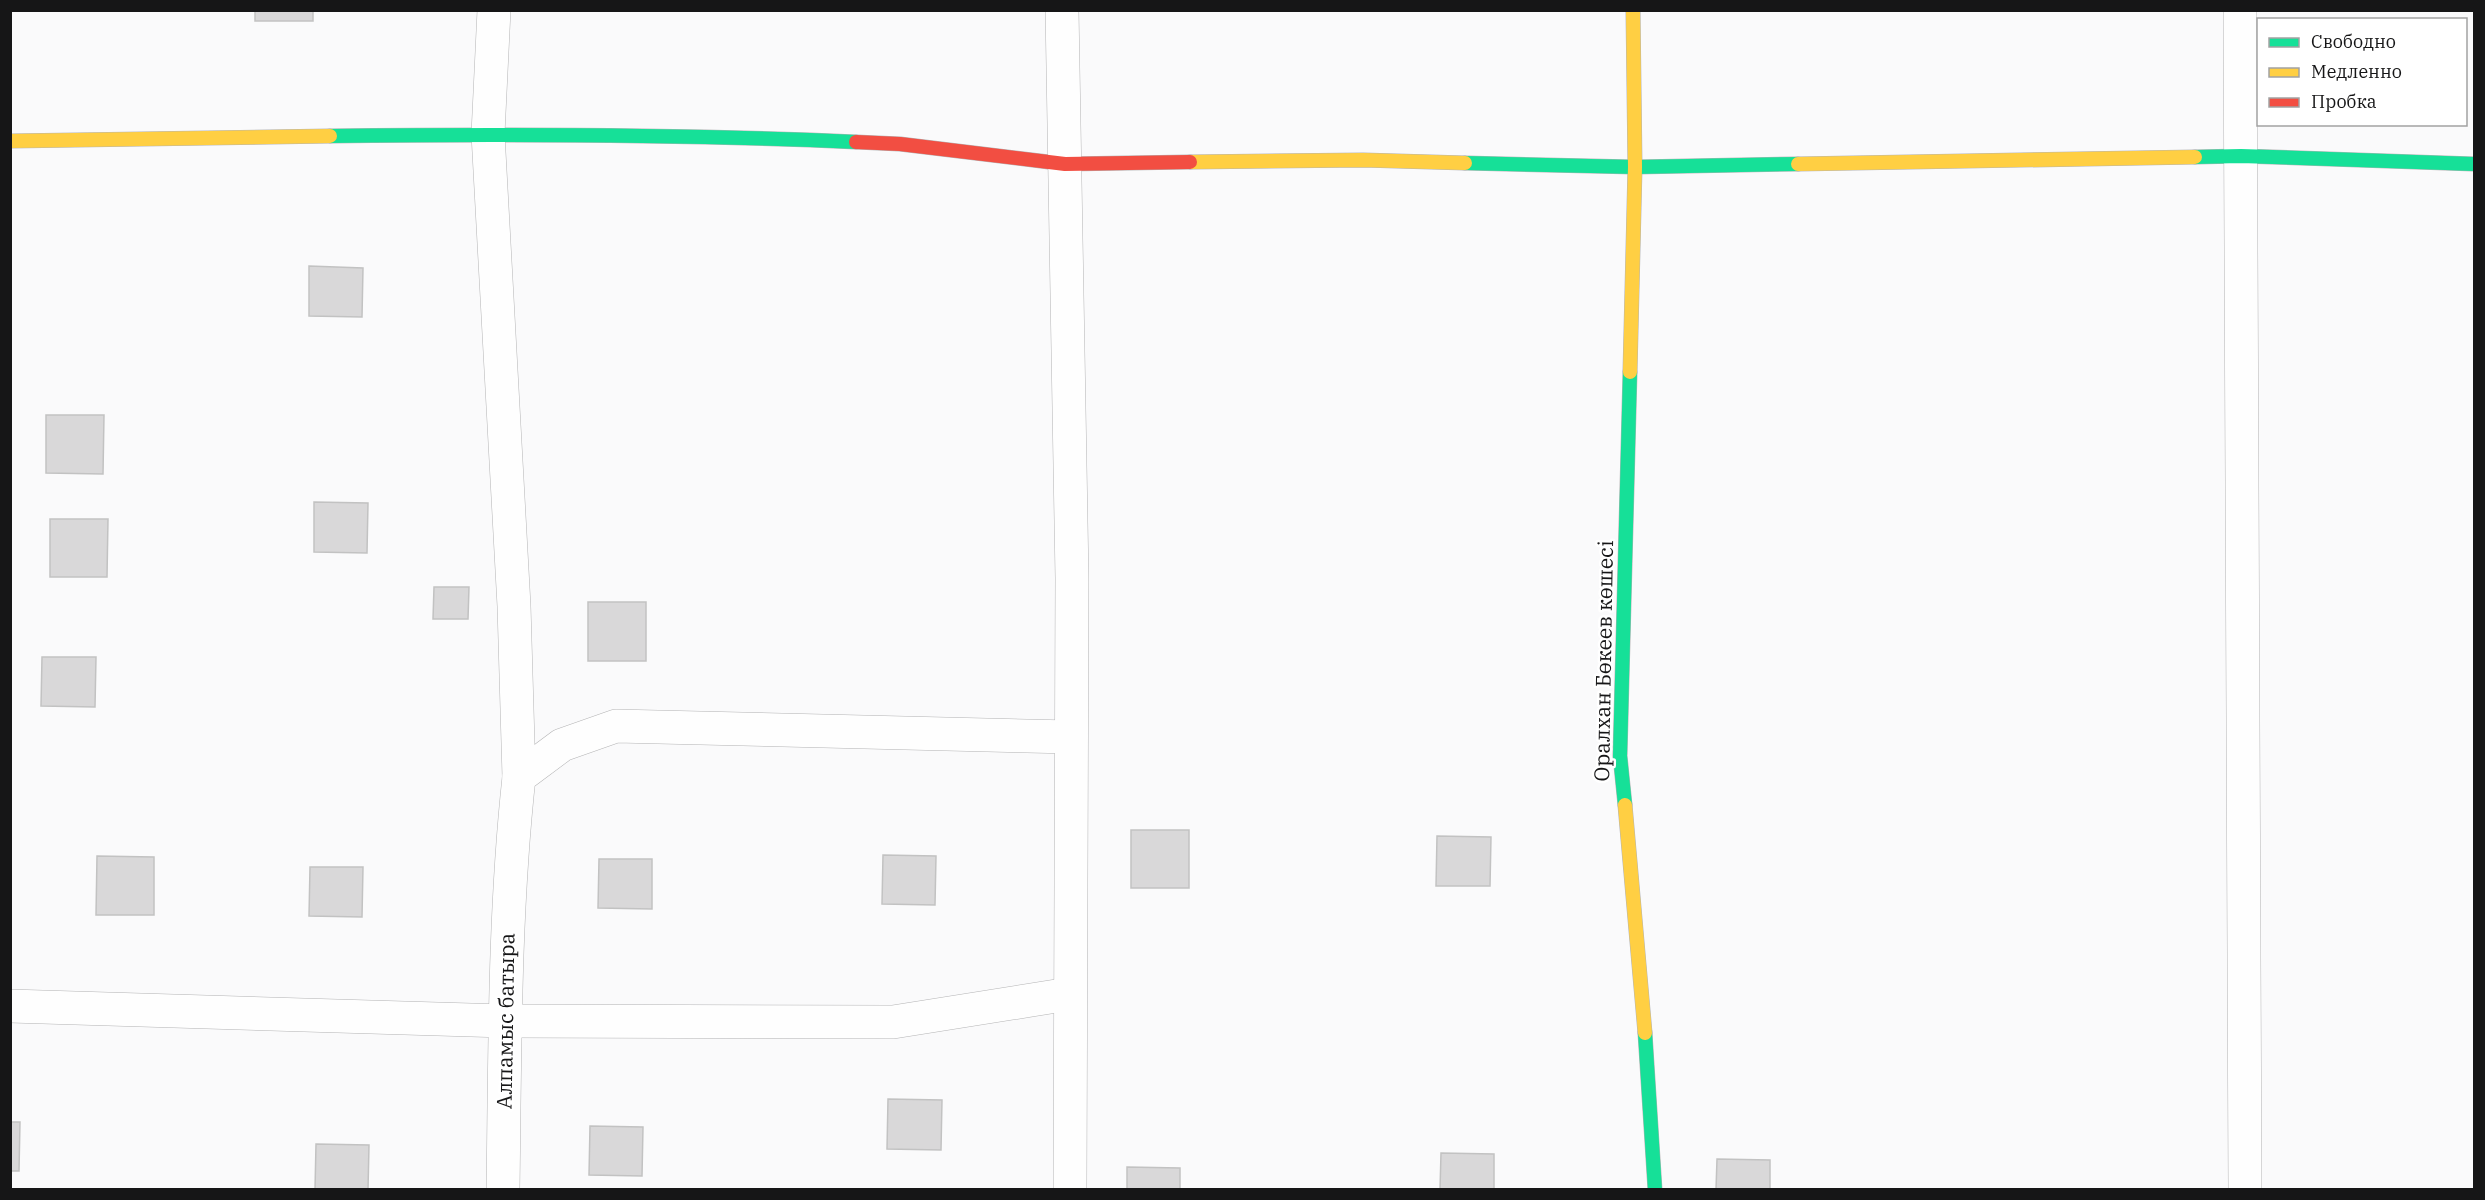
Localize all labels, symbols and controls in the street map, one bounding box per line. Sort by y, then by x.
legend [2257,18,2467,126]
text: Свободно [2311,30,2396,53]
text: Медленно [2311,60,2402,83]
text: Пробка [2311,90,2377,113]
street label: Оралхан Бөкеев көшесі [1587,540,1619,782]
street label: Алпамыс батыра [489,933,521,1109]

